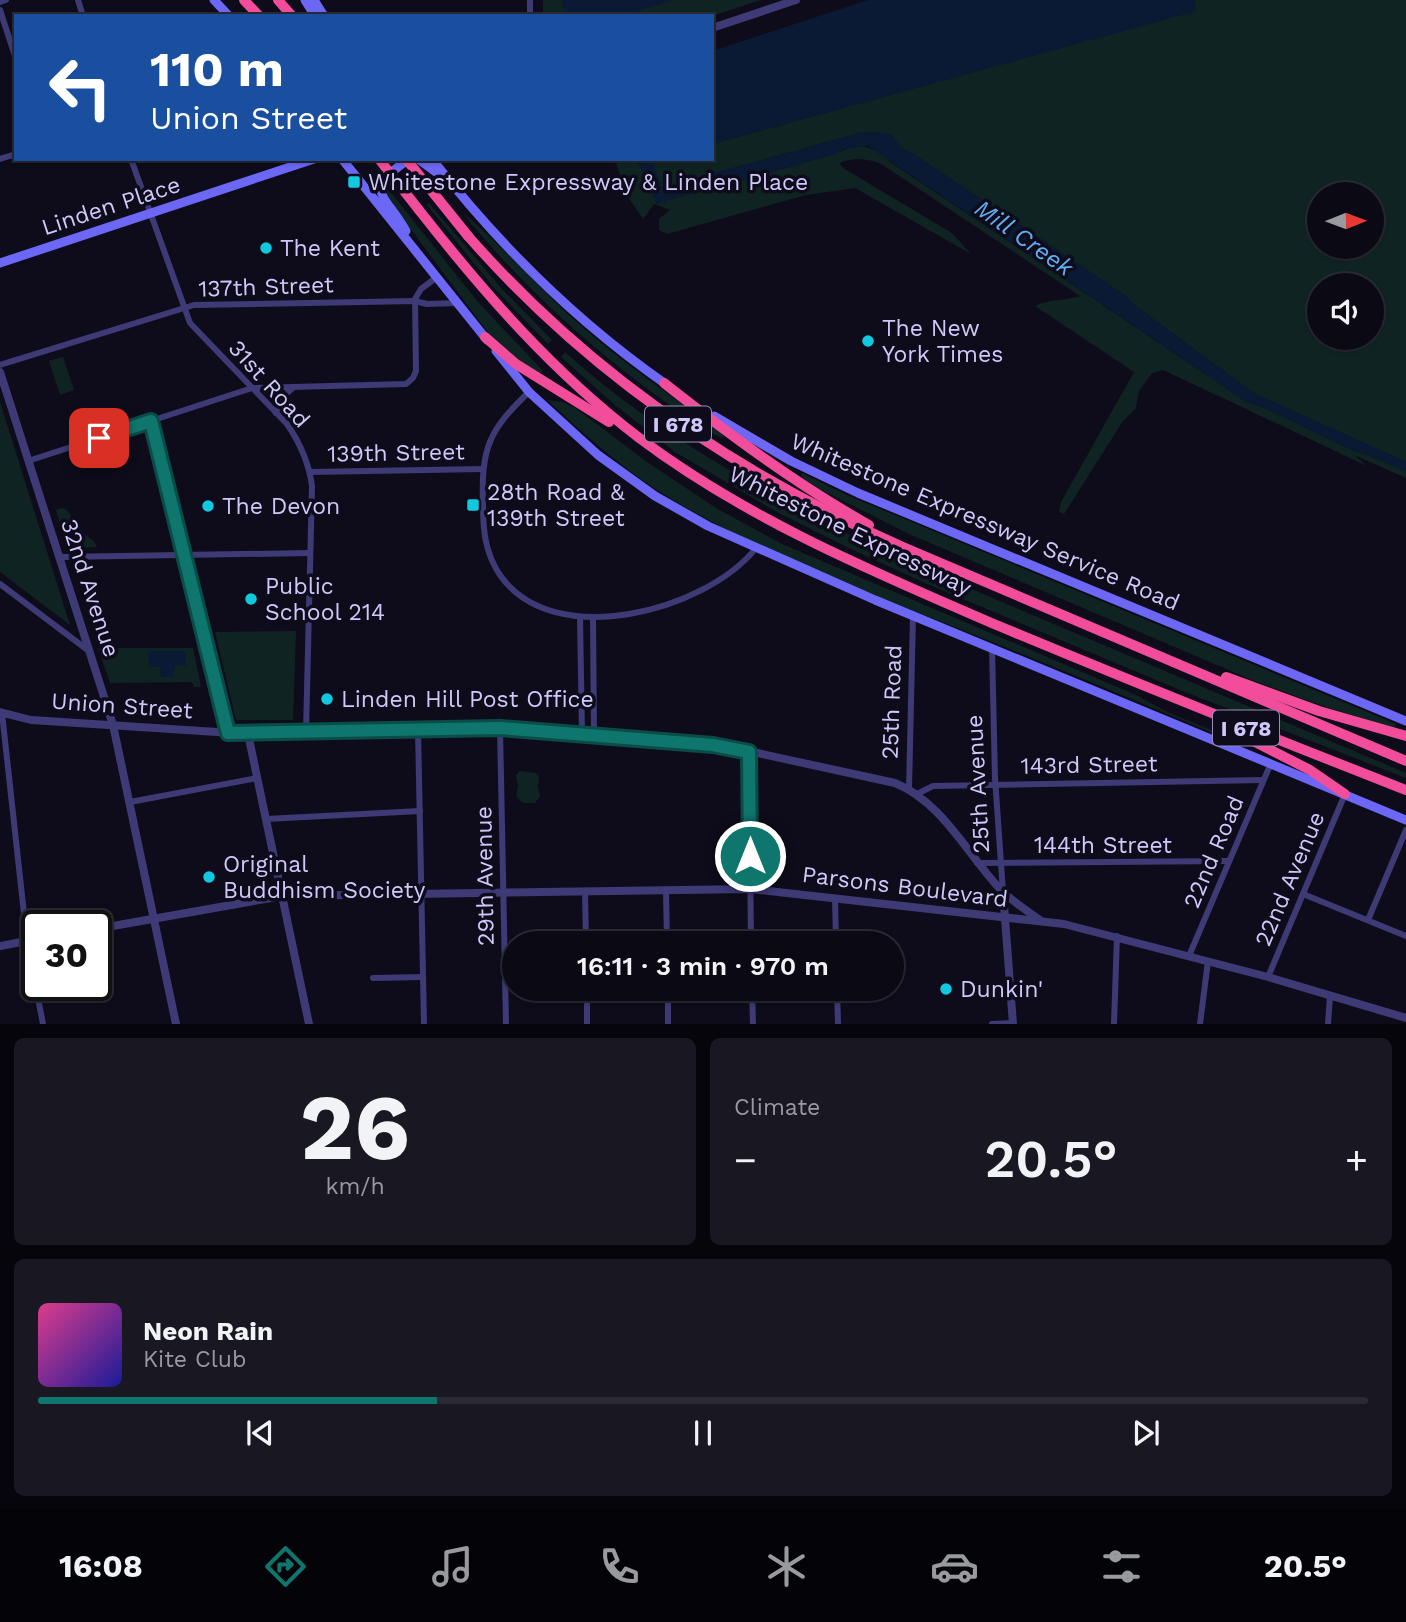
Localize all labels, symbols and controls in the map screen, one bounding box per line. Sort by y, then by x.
text: 110 m [150,40,284,98]
icon: left [35,42,126,133]
text: Union Street [150,99,347,137]
place label: Whitestone Expressway & Linden Place [368,169,808,196]
street label: Linden Place [38,171,184,241]
marker: Whitestone Expressway & Linden Place [346,174,362,190]
north arrow [1307,182,1384,259]
map controls [1307,182,1384,350]
water label: Mill Creek [969,194,1079,283]
place label: The Kent [280,235,380,262]
marker: The Kent [258,240,274,256]
street label: 137th Street [198,271,334,303]
button: sound [1307,273,1384,350]
place label: The New York Times [882,315,1003,368]
marker: The New York Times [860,333,876,349]
street label: 31st Road [223,335,315,433]
road number: I 678 [645,406,711,442]
pin [69,408,129,468]
icon: arrive [80,419,118,457]
street label: Whitestone Expressway Service Road [786,427,1184,617]
street label: 139th Street [327,438,465,468]
street label: Whitestone Expressway [724,460,976,602]
place label: 28th Road & 139th Street [487,479,625,532]
place label: The Devon [222,493,340,520]
marker: 28th Road & 139th Street [465,497,481,513]
marker: The Devon [200,498,216,514]
street label: 32nd Avenue [55,515,125,661]
place label: Public School 214 [265,573,385,626]
marker: Public School 214 [243,591,259,607]
street label: 25th Road [877,644,907,760]
place label: Linden Hill Post Office [341,686,594,713]
street label: Union Street [50,688,194,724]
marker: Linden Hill Post Office [319,691,335,707]
road number: I 678 [1213,710,1279,746]
street label: 25th Avenue [961,714,995,854]
street label: 143rd Street [1020,750,1158,780]
street label: 22nd Road [1178,792,1250,912]
street label: 29th Avenue [470,806,500,946]
street label: 22nd Avenue [1249,808,1331,950]
position arrow [713,819,787,893]
street label: 144th Street [1034,832,1172,859]
place label: Original Buddhism Society [223,851,425,904]
street label: Parsons Boulevard [801,861,1009,913]
marker: Original Buddhism Society [201,869,217,885]
speed limit sign: 30 [21,910,112,1001]
text: 16:11 · 3 min · 970 m [577,951,829,981]
place label: Dunkin' [960,976,1043,1003]
marker: Dunkin' [938,981,954,997]
text: 26 [300,1074,410,1181]
text: Climate [734,1094,820,1121]
text: 20.5° [985,1129,1117,1190]
text: − [734,1138,757,1182]
text: + [1345,1138,1368,1182]
text: km/h [325,1173,385,1200]
text: Neon Rain [143,1316,273,1346]
text: Kite Club [143,1346,246,1373]
icon: previous [241,1414,279,1452]
icon: pause [684,1414,722,1452]
icon: next [1127,1414,1165,1452]
icon: directions [261,1542,310,1591]
icon: music [428,1542,477,1591]
icon: phone [595,1542,644,1591]
icon: climate [762,1542,811,1591]
icon: car [930,1542,979,1591]
icon: filters [1097,1542,1146,1591]
text: 16:08 [59,1547,143,1585]
text: 20.5° [1264,1547,1347,1585]

